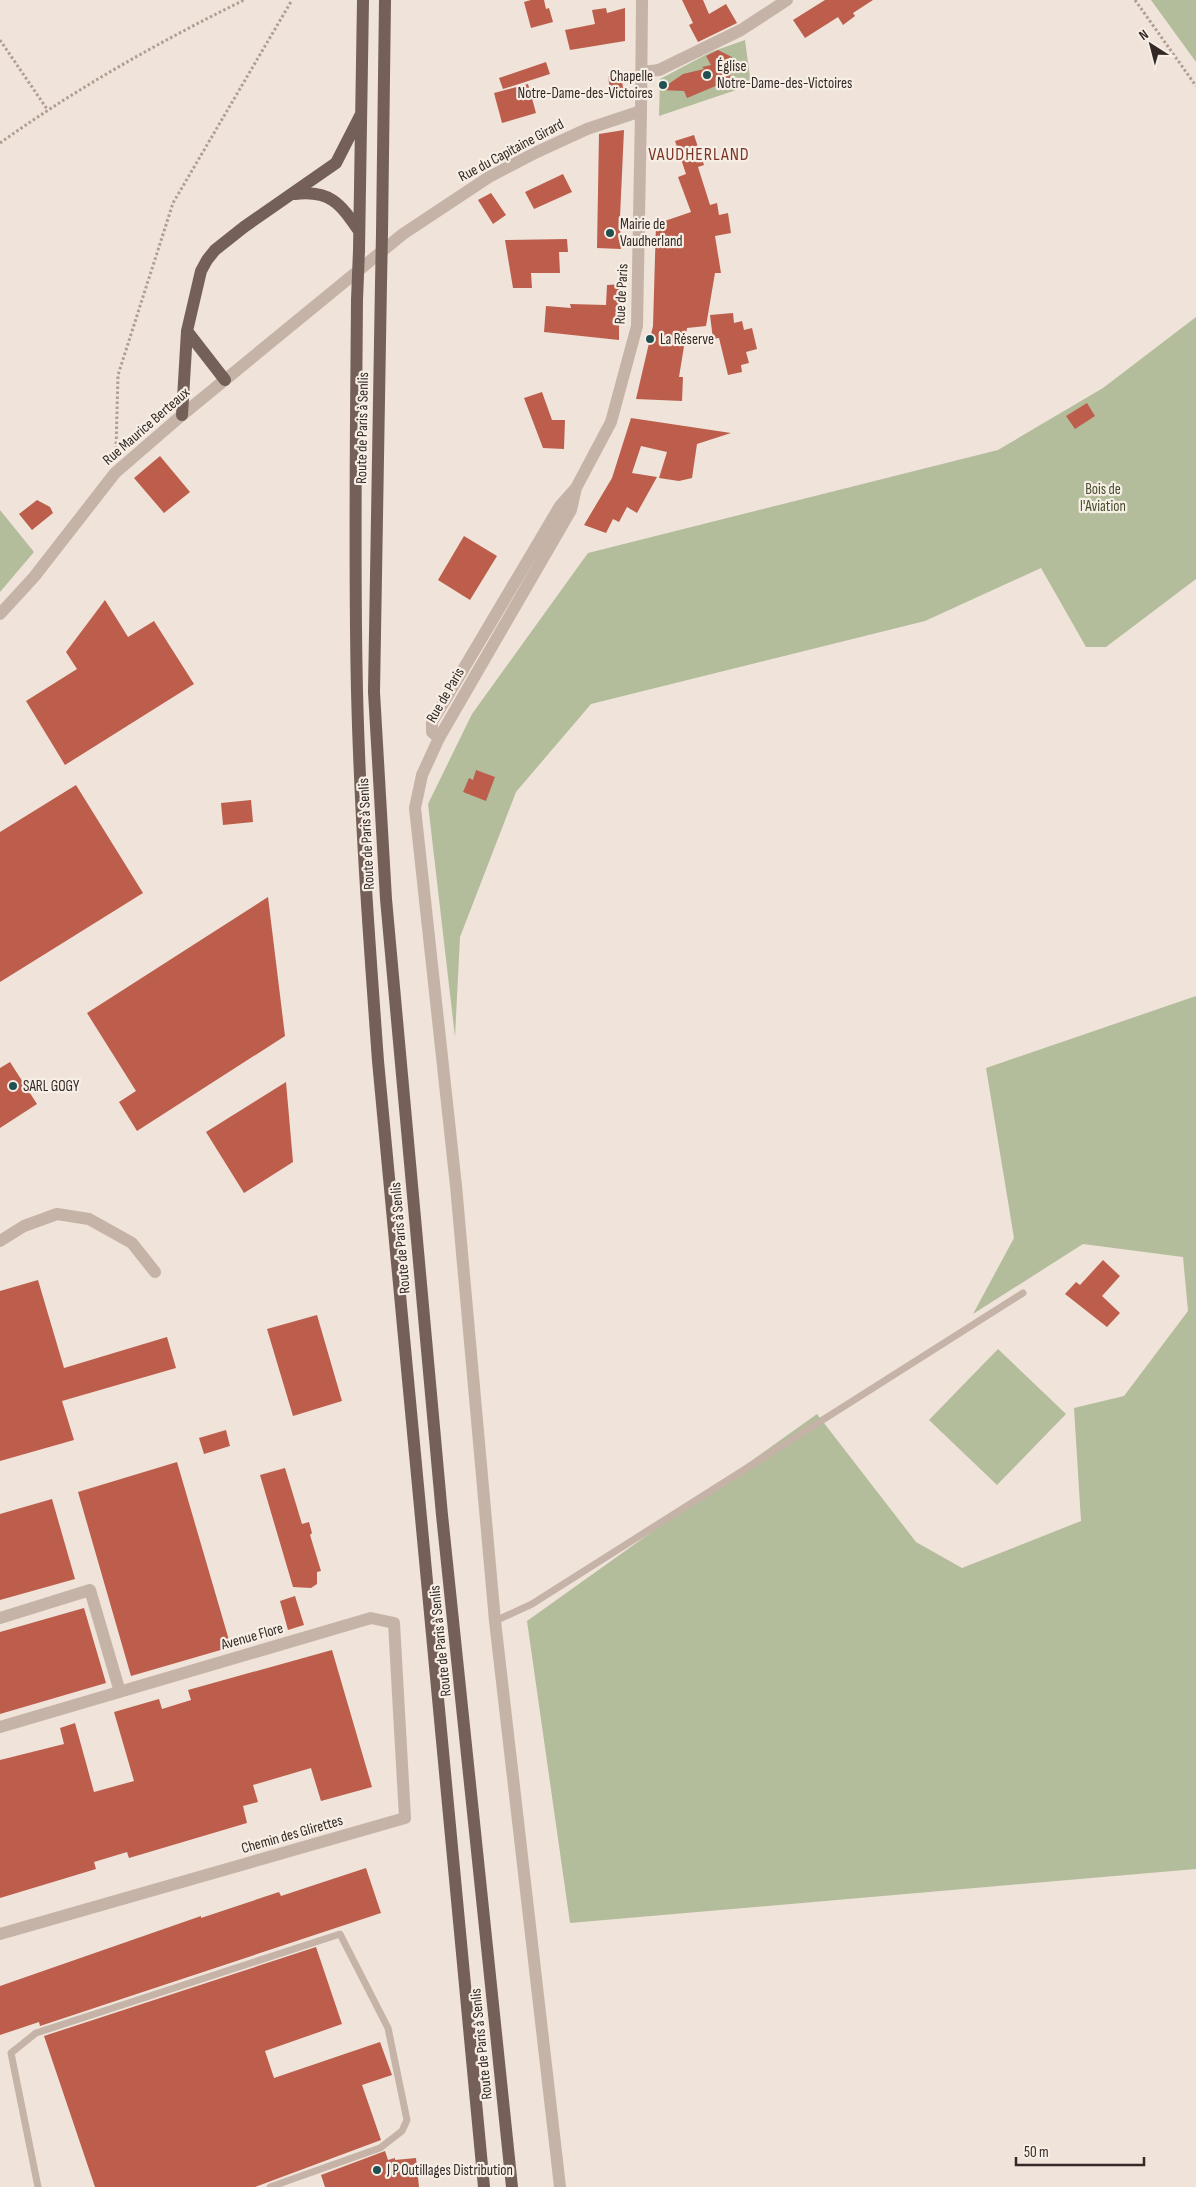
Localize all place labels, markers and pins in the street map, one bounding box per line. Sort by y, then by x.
place label: Église Notre-Dame-des-Victoires [717,57,853,93]
place label: Chapelle Notre-Dame-des-Victoires [518,67,653,103]
marker: Église Notre-Dame-des-Victoires [701,69,713,81]
marker: Chapelle Notre-Dame-des-Victoires [657,79,669,91]
place label: Mairie de Vaudherland [620,215,683,251]
marker: Mairie de Vaudherland [604,227,616,239]
place label: La Réserve [660,330,714,349]
marker: La Réserve [644,333,656,345]
place label: SARL GOGY [23,1077,80,1096]
marker: SARL GOGY [7,1080,19,1092]
place label: J P Outillages Distribution [386,2161,513,2180]
marker: J P Outillages Distribution [371,2164,383,2176]

